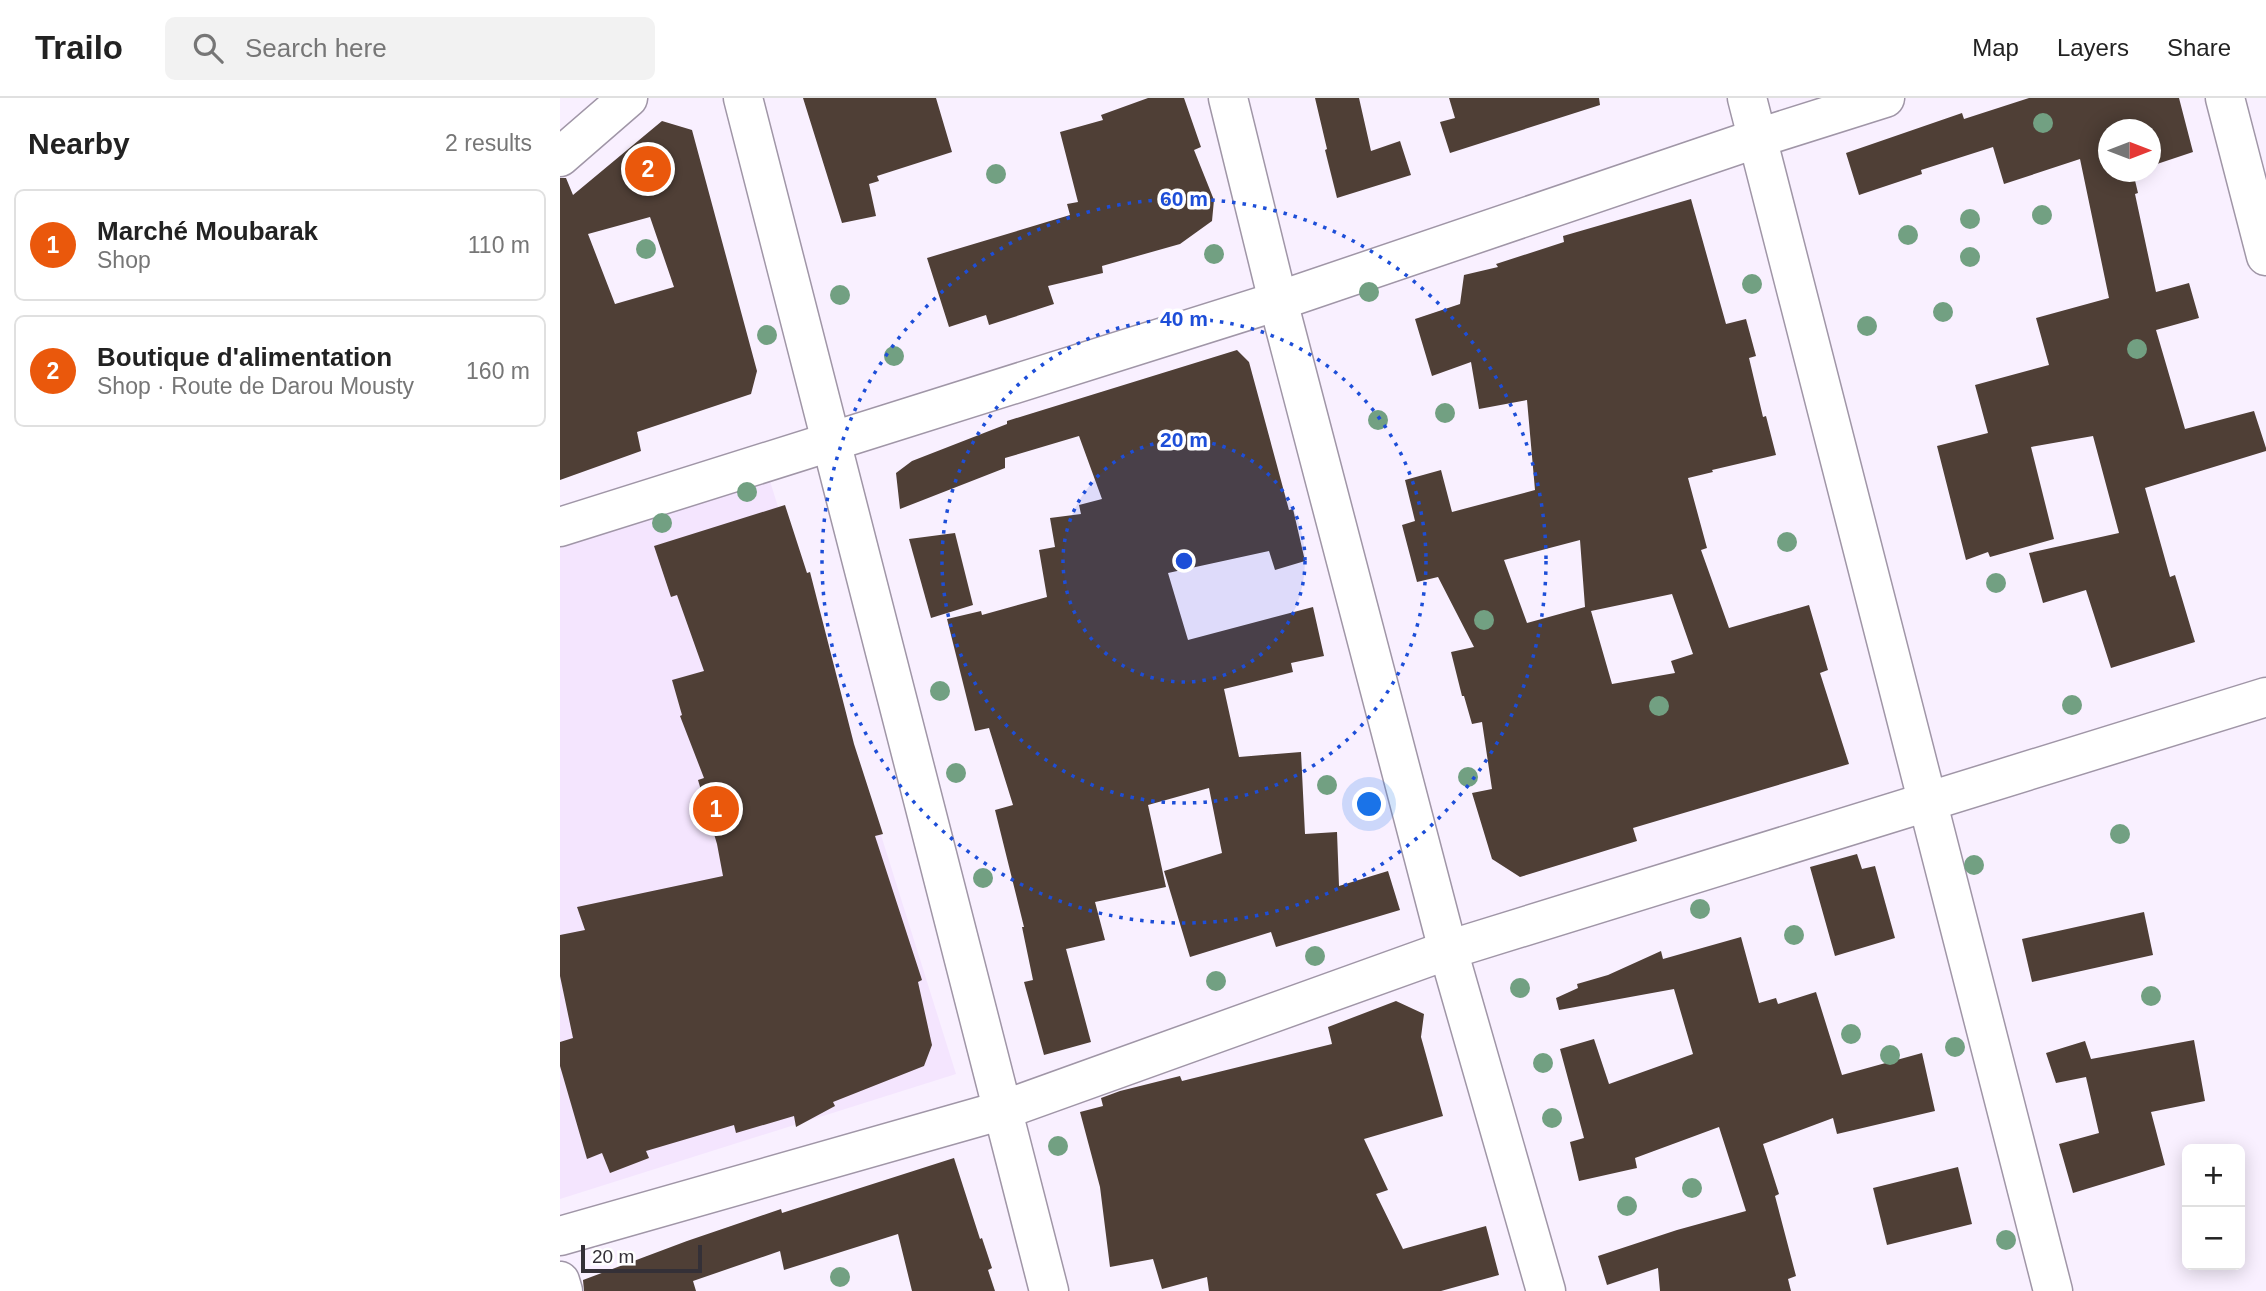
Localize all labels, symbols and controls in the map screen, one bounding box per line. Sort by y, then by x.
search box [165,17,655,80]
text: Trailo [35,29,123,66]
icon: search [189,29,227,67]
text: Search here [245,33,387,63]
text: Map [1972,34,2019,61]
text: Layers [2057,34,2129,61]
text: Share [2167,34,2231,61]
north arrow [2098,119,2161,182]
text: Nearby [28,127,130,160]
text: 2 results [445,130,532,156]
pin: 2 [625,143,671,195]
text: 60 m [1160,187,1208,210]
text: Marché Moubarak [97,216,318,246]
text: 1 [47,232,59,258]
text: 110 m [468,232,530,258]
text: Shop [97,247,151,273]
text: 40 m [1160,307,1208,330]
text: Boutique d'alimentation [97,342,392,372]
text: 2 [47,358,59,384]
text: 160 m [466,358,530,384]
text: Shop · Route de Darou Mousty [97,373,414,399]
text: 20 m [1160,428,1208,451]
centre of rings [1172,549,1196,573]
pin: 1 [693,783,739,835]
your location [1352,787,1386,821]
map controls [2182,1144,2245,1270]
button: + [2182,1144,2245,1207]
button: − [2182,1207,2245,1270]
scale bar [581,1242,702,1274]
text: 20 m [592,1246,634,1267]

